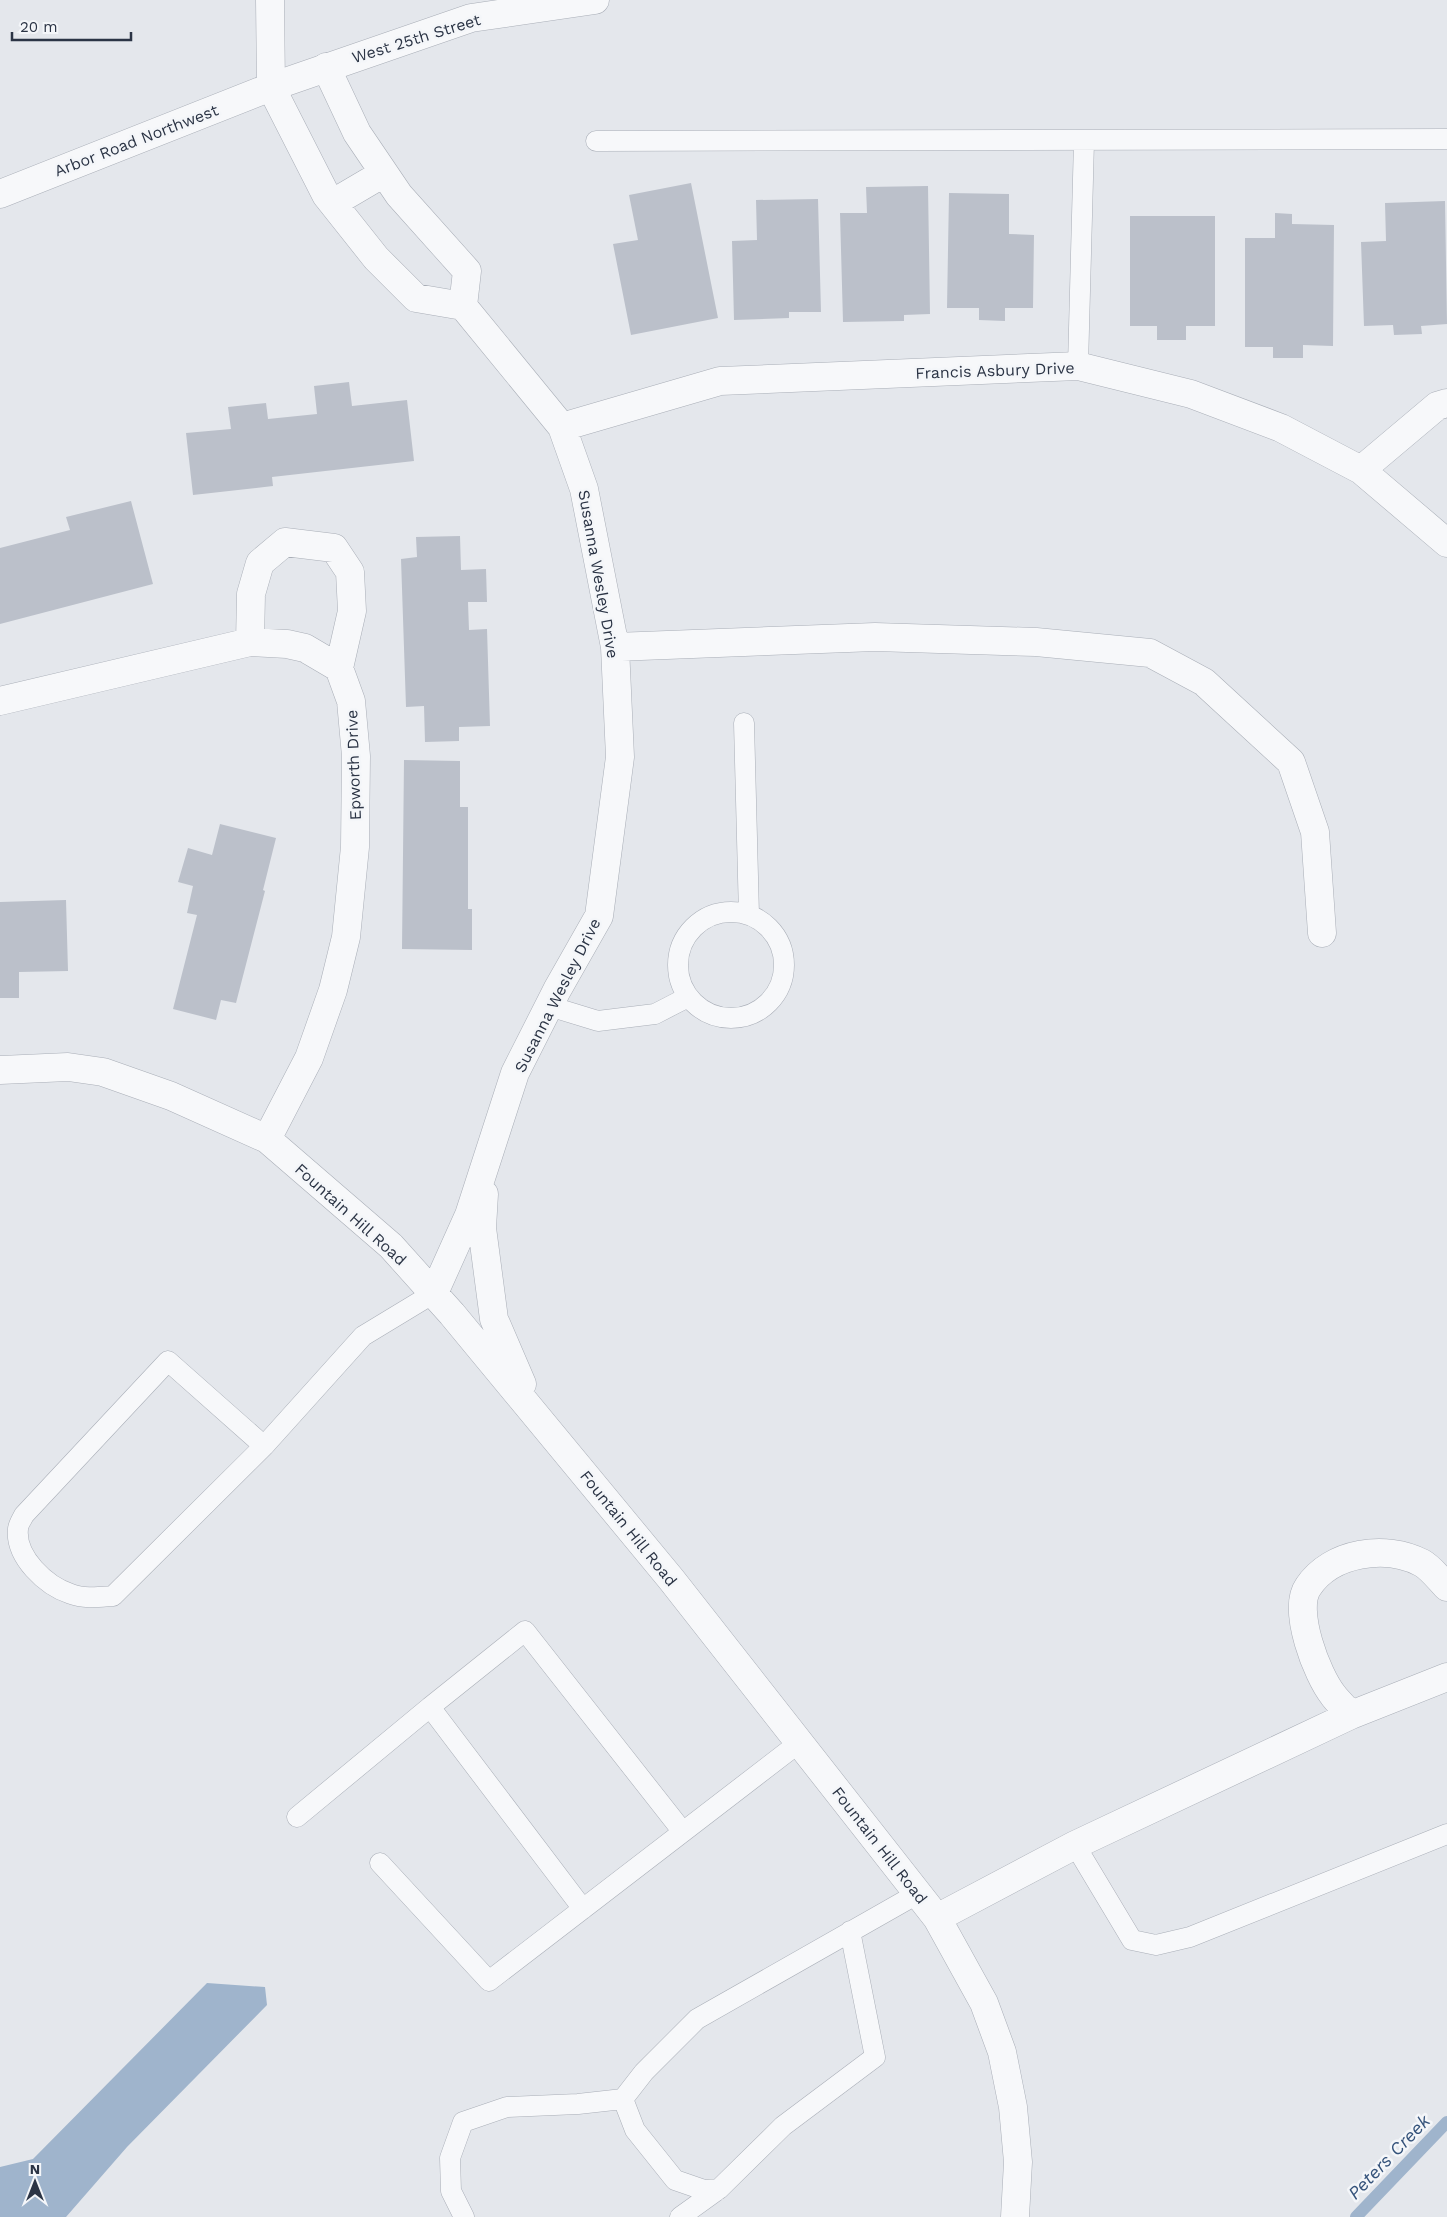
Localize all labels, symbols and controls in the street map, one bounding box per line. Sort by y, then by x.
scale bar [12,10,131,42]
street label: West 25th Street [350,10,483,67]
text: 20 m [20,18,58,36]
street label: Arbor Road Northwest [52,100,221,181]
street label: Francis Asbury Drive [915,358,1075,383]
street label: Susanna Wesley Drive [574,489,623,660]
street label: Epworth Drive [342,709,365,821]
street label: Susanna Wesley Drive [510,915,605,1075]
street label: Fountain Hill Road [291,1159,410,1269]
street label: Fountain Hill Road [576,1467,681,1590]
street label: Fountain Hill Road [828,1783,931,1908]
water label: Peters Creek [1343,2109,1435,2203]
north arrow [10,2157,60,2207]
text: N [30,2161,40,2177]

